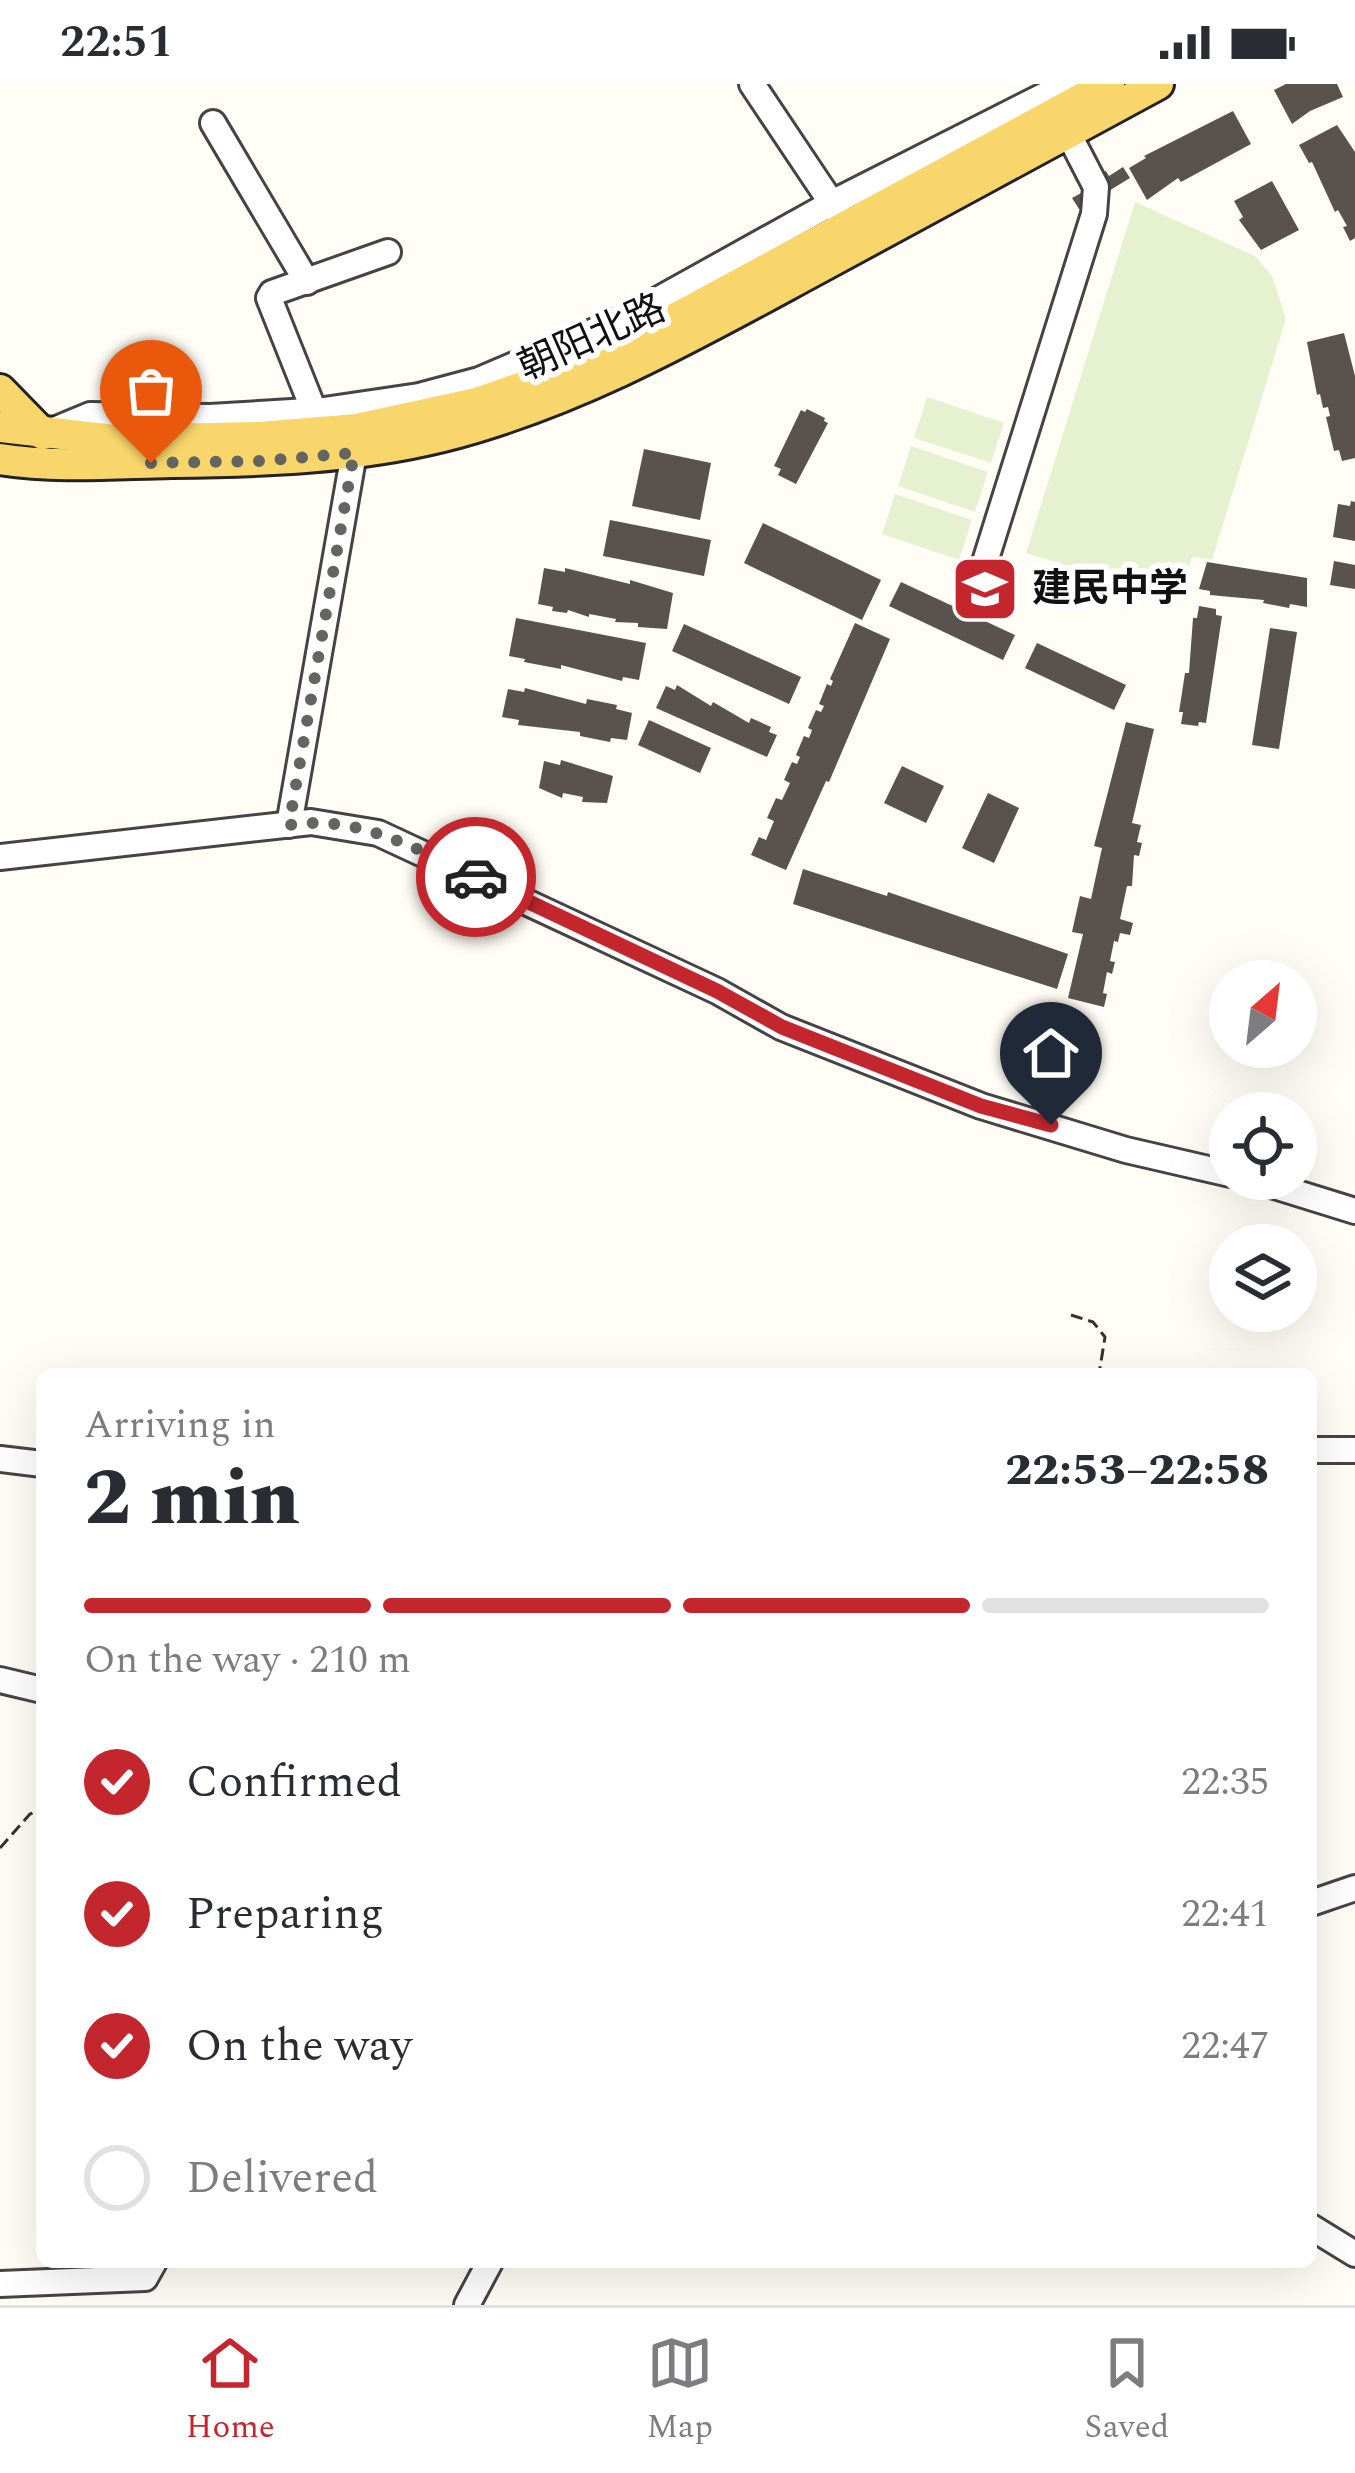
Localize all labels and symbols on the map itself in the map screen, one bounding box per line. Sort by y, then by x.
street label: 朝阳北路 [509,279,675,397]
pin [100,340,202,463]
school or university icon: 建民中学 [950,554,1020,624]
place label: 建民中学 [1032,560,1188,619]
courier [416,817,536,937]
north arrow [1209,960,1317,1068]
pin [1000,1002,1102,1125]

